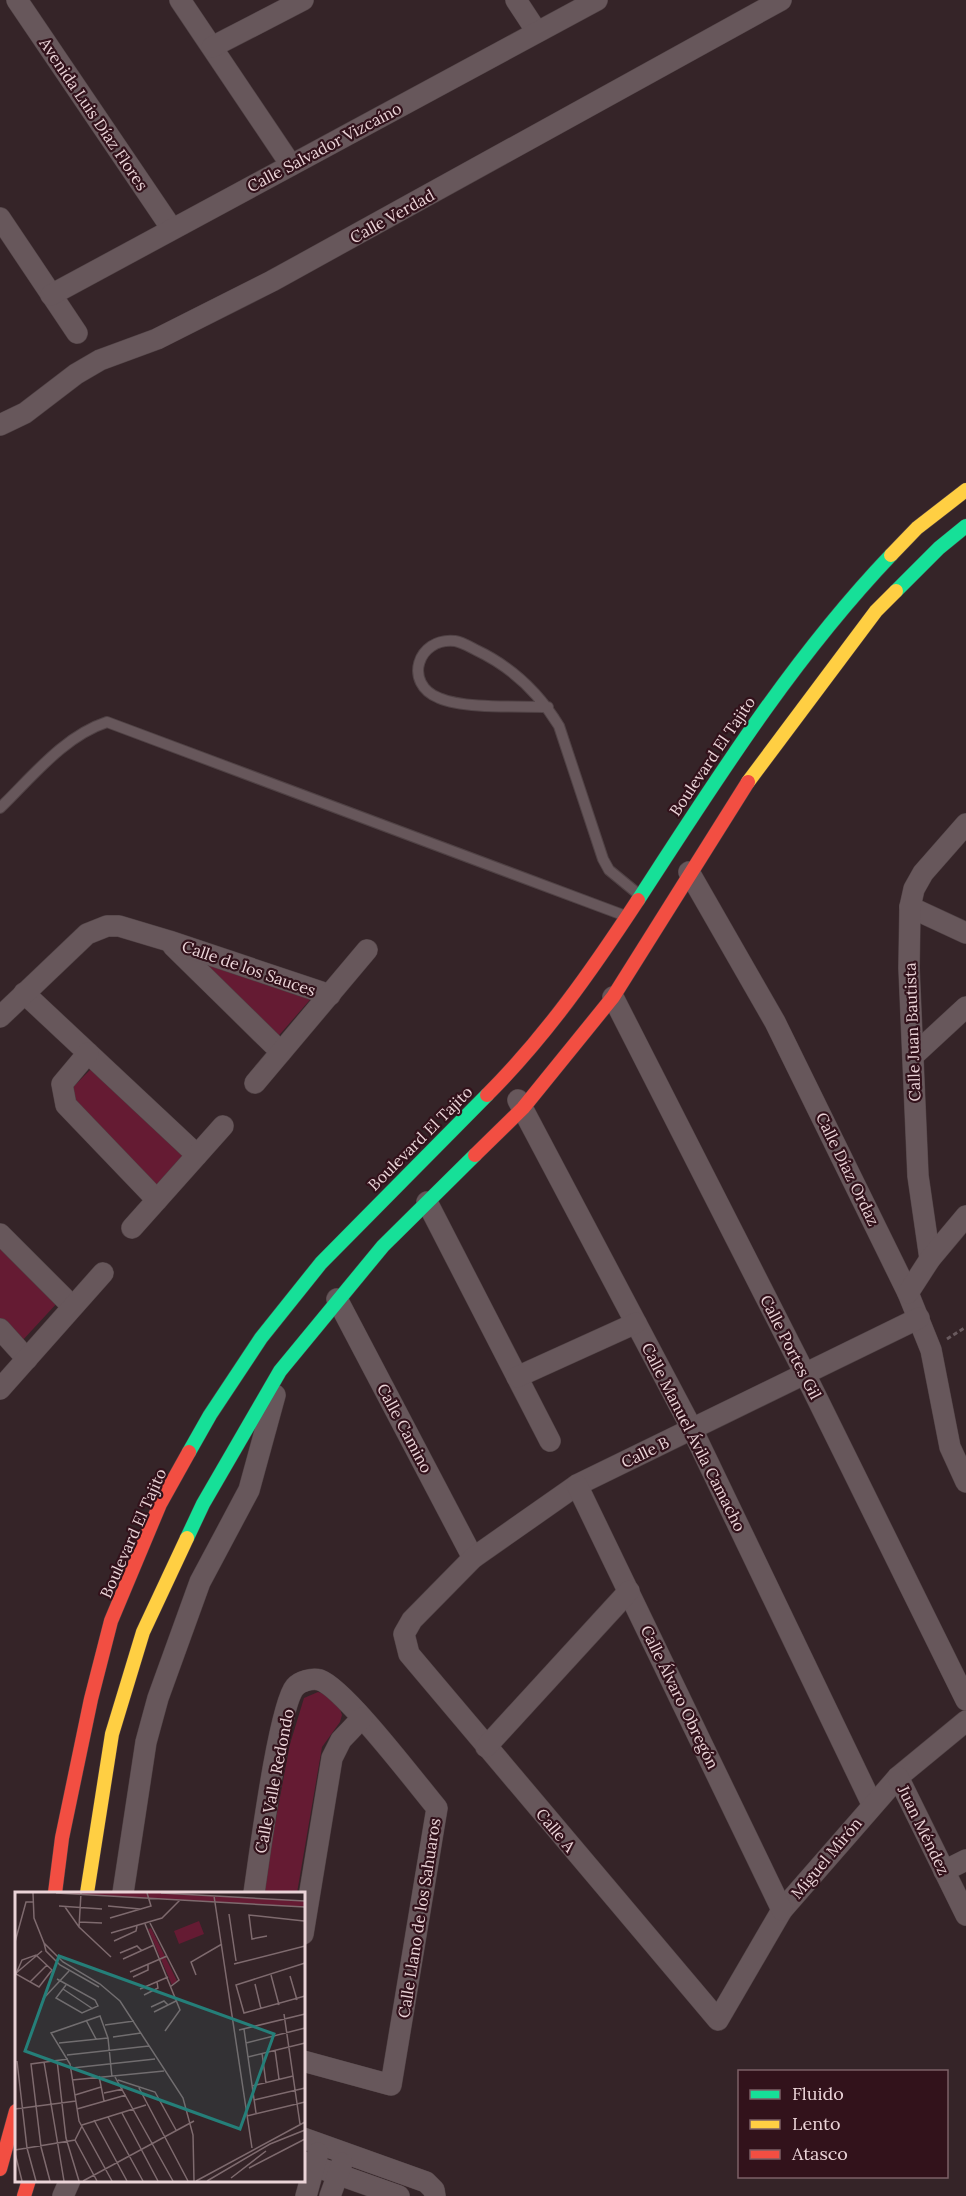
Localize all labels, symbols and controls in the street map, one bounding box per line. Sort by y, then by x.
street label: Avenida Luis Díaz Flores [35,33,153,194]
street label: Calle Salvador Vizcaíno [243,98,405,196]
street label: Calle Verdad [346,184,438,247]
street label: Boulevard El Tajito [665,693,759,819]
street label: Calle de los Sauces [180,936,318,1000]
street label: Calle Juan Bautista [900,962,924,1102]
street label: Boulevard El Tajito [364,1082,476,1194]
street label: Calle Díaz Ordaz [812,1109,884,1229]
street label: Calle Portes Gil [756,1291,826,1403]
street label: Calle Manuel Ávila Camacho [638,1339,750,1535]
street label: Calle Camino [373,1380,437,1476]
street label: Calle B [618,1432,672,1472]
street label: Boulevard El Tajito [95,1465,171,1601]
street label: Calle Álvaro Obregón [637,1622,724,1772]
street label: Calle Valle Redondo [250,1707,298,1855]
street label: Juan Méndez [893,1781,954,1878]
street label: Calle A [532,1804,581,1857]
street label: Miguel Mirón [786,1813,866,1903]
street label: Calle Llano de los Sahuaros [393,1817,445,2019]
inset map [15,1892,304,2181]
legend [738,2070,948,2178]
text: Fluido [792,2082,844,2105]
text: Lento [792,2112,840,2135]
text: Atasco [791,2142,848,2165]

